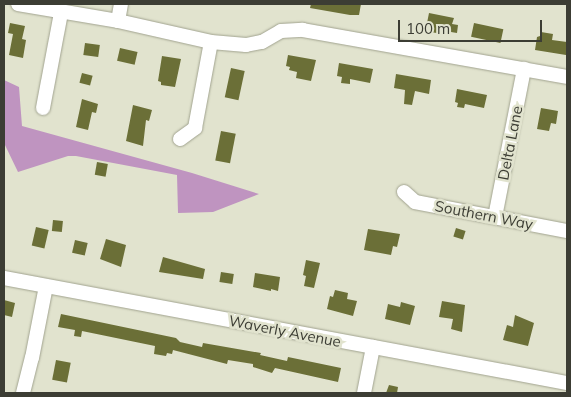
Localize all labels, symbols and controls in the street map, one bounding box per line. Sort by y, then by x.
scale bar [401,10,545,42]
text: 100 m [406,19,450,38]
street label: Delta Lane [494,104,526,182]
street label: Southern Way [433,197,535,233]
street label: Waverly Avenue [227,311,343,351]

